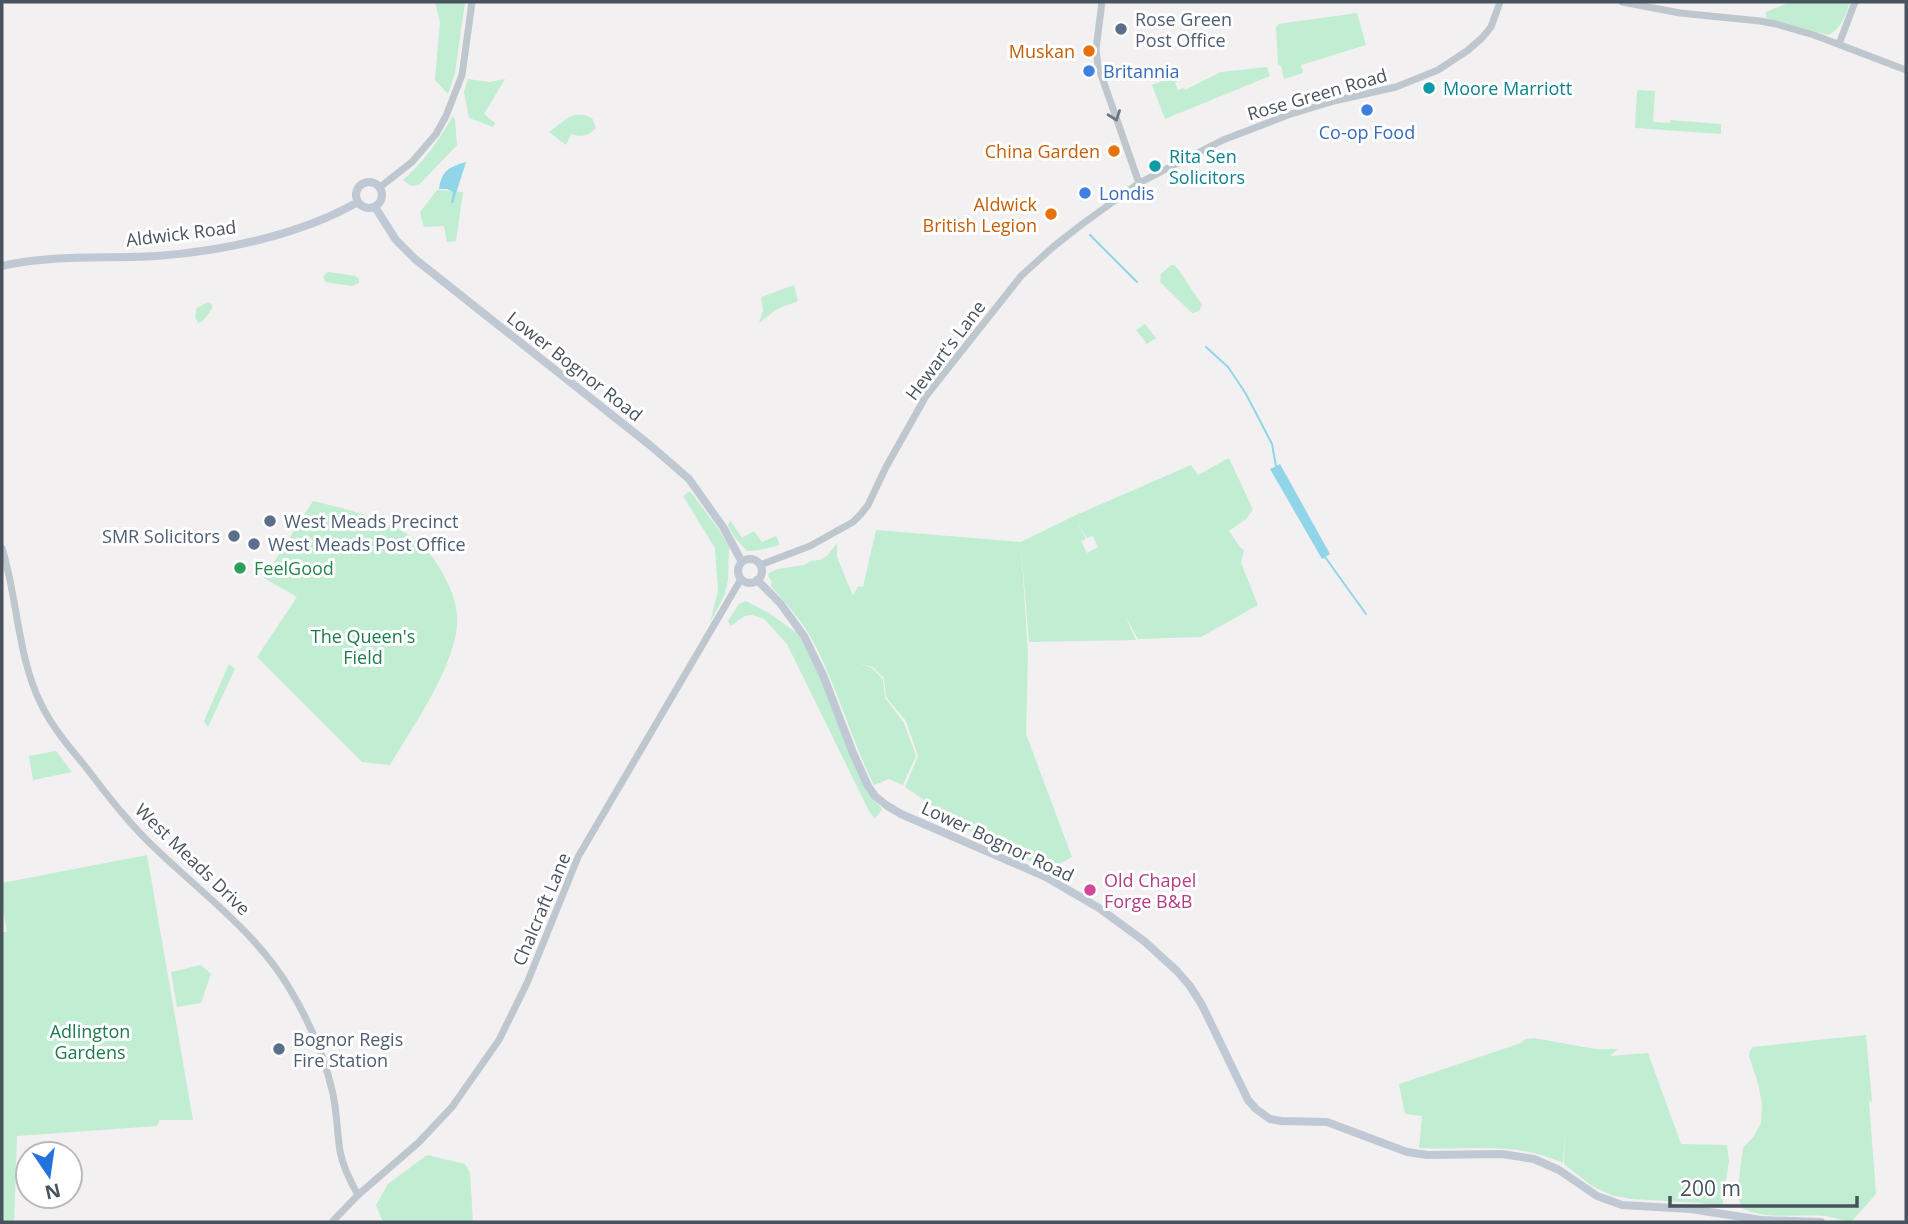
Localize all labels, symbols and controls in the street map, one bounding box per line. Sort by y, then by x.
place label: Rose Green Post Office [1135,7,1232,52]
marker: Rose Green Post Office [1113,21,1129,37]
place label: Muskan [1009,39,1075,63]
marker: Muskan [1081,43,1097,59]
place label: Britannia [1103,59,1180,83]
marker: Britannia [1081,63,1097,79]
street label: Rose Green Road [1244,63,1390,125]
place label: Moore Marriott [1443,76,1572,100]
marker: Moore Marriott [1421,80,1437,96]
marker: Co-op Food [1359,102,1375,118]
one-way arrow [1107,109,1121,121]
place label: Co-op Food [1319,120,1415,144]
place label: China Garden [985,139,1100,163]
marker: China Garden [1106,143,1122,159]
place label: Rita Sen Solicitors [1169,144,1245,189]
marker: Rita Sen Solicitors [1147,158,1163,174]
place label: Londis [1099,181,1154,205]
marker: Londis [1077,185,1093,201]
place label: Aldwick British Legion [923,192,1038,237]
marker: Aldwick British Legion [1043,206,1059,222]
street label: Aldwick Road [124,214,238,252]
street label: Hewart's Lane [900,295,990,405]
street label: Lower Bognor Road [502,306,648,426]
place label: West Meads Precinct [284,509,459,533]
marker: West Meads Precinct [262,513,278,529]
place label: SMR Solicitors [102,524,220,548]
marker: SMR Solicitors [226,528,242,544]
place label: West Meads Post Office [268,532,466,556]
marker: West Meads Post Office [246,536,262,552]
place label: FeelGood [254,556,334,580]
marker: FeelGood [232,560,248,576]
park label: The Queen's Field [311,624,415,669]
street label: Lower Bognor Road [918,795,1078,887]
street label: West Meads Drive [130,798,256,920]
street label: Chalcraft Lane [506,849,576,969]
place label: Old Chapel Forge B&B [1104,868,1196,913]
marker: Old Chapel Forge B&B [1082,882,1098,898]
park label: Adlington Gardens [50,1019,130,1064]
place label: Bognor Regis Fire Station [293,1027,403,1072]
marker: Bognor Regis Fire Station [271,1041,287,1057]
north arrow [14,1140,84,1210]
scale bar [1670,1164,1857,1208]
text: 200 m [1680,1174,1741,1202]
text: N [42,1177,63,1206]

